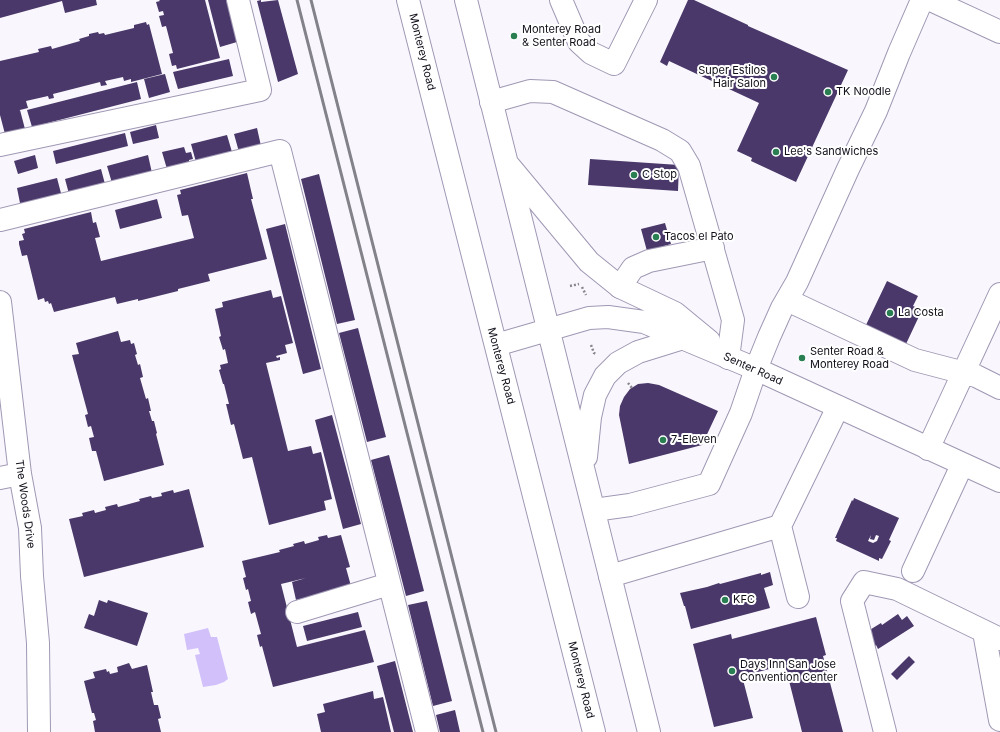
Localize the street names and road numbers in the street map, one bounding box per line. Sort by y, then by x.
street label: Monterey Road [406,12,438,92]
street label: Monterey Road [484,326,518,406]
street label: Senter Road [721,350,785,388]
street label: The Woods Drive [12,459,38,549]
street label: Monterey Road [565,640,597,720]

